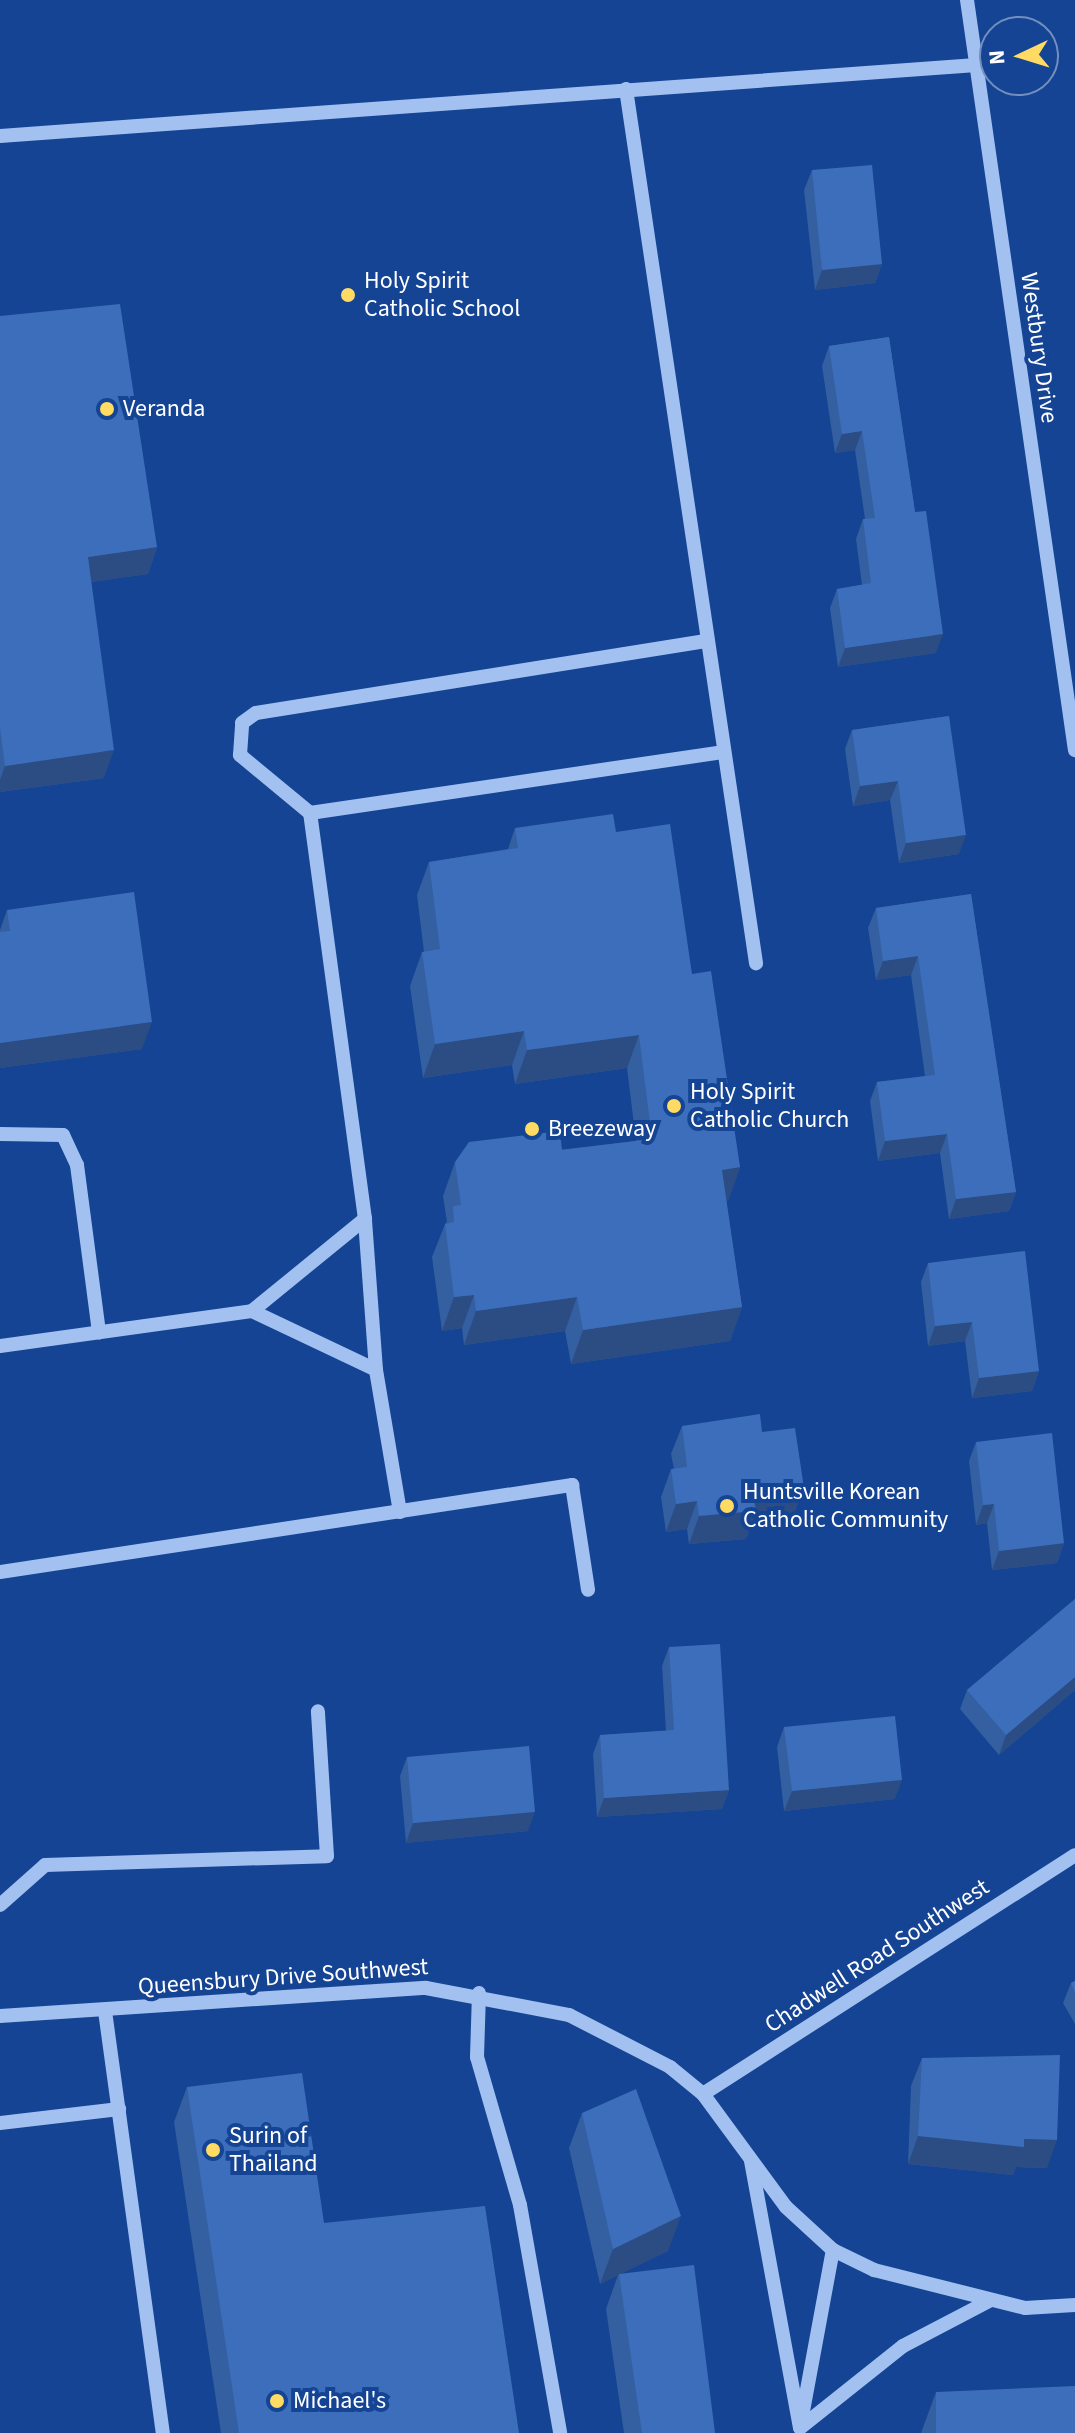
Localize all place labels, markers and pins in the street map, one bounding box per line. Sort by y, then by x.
place label: Holy Spirit Catholic School [364,267,520,323]
marker: Holy Spirit Catholic School [339,286,357,304]
place label: Veranda [123,395,205,423]
marker: Veranda [98,400,116,418]
place label: Holy Spirit Catholic Church [690,1078,849,1134]
marker: Holy Spirit Catholic Church [665,1097,683,1115]
place label: Breezeway [548,1115,656,1143]
marker: Breezeway [523,1120,541,1138]
place label: Huntsville Korean Catholic Community [743,1478,948,1534]
marker: Huntsville Korean Catholic Community [718,1497,736,1515]
place label: Surin of Thailand [229,2122,318,2178]
marker: Surin of Thailand [204,2141,222,2159]
place label: Michael's [293,2387,386,2415]
marker: Michael's [268,2392,286,2410]

